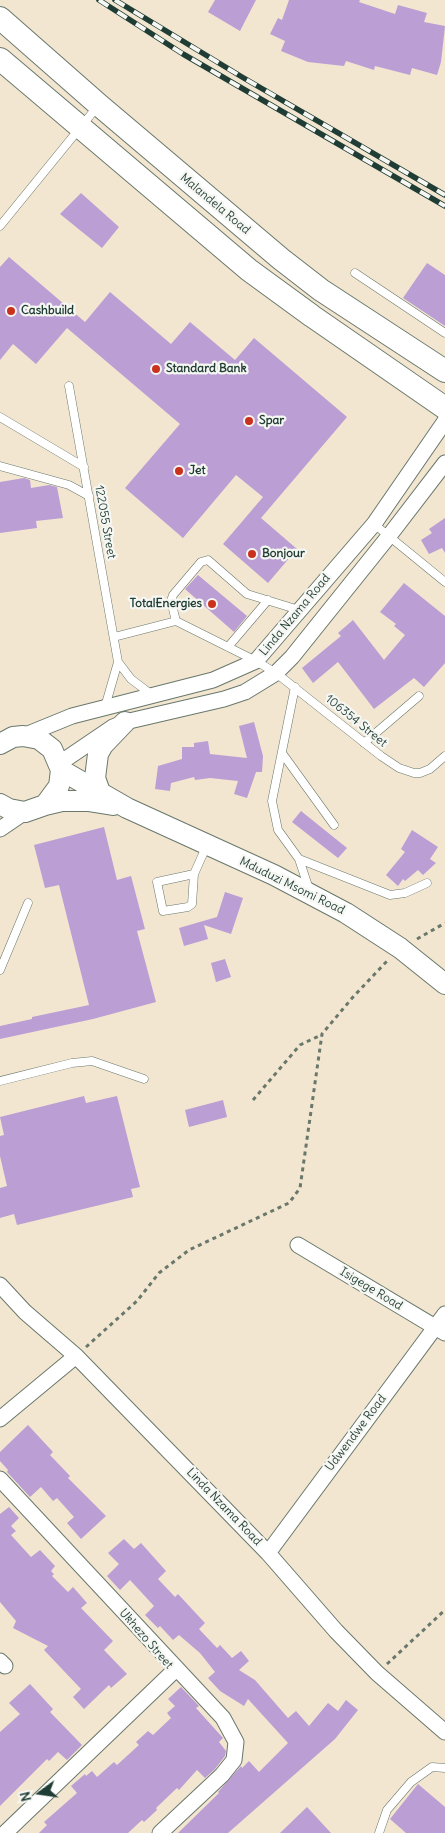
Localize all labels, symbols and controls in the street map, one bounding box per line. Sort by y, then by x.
street label: Malandela Road [177,171,253,237]
place label: Cashbuild [21,304,74,318]
marker: Cashbuild [5,305,17,317]
place label: Standard Bank [166,362,247,376]
marker: Standard Bank [150,363,162,375]
place label: Spar [259,414,284,428]
marker: Spar [243,415,255,427]
place label: Jet [189,464,206,478]
marker: Jet [173,465,185,477]
street label: 122055 Street [91,484,119,560]
place label: Bonjour [262,547,305,561]
marker: Bonjour [246,548,258,560]
street label: Linda Nzama Road [257,571,333,659]
place label: TotalEnergies [130,597,202,611]
marker: TotalEnergies [206,598,218,610]
street label: 106354 Street [322,692,390,750]
street label: Mduduzi Msomi Road [237,854,347,918]
street label: Isigege Road [337,1265,405,1313]
street label: Udwendwe Road [323,1392,389,1474]
street label: Linda Nzama Road [183,1465,265,1549]
street label: Ukhezo Street [116,1606,176,1672]
north arrow [15,1768,65,1818]
text: N [16,1790,35,1804]

